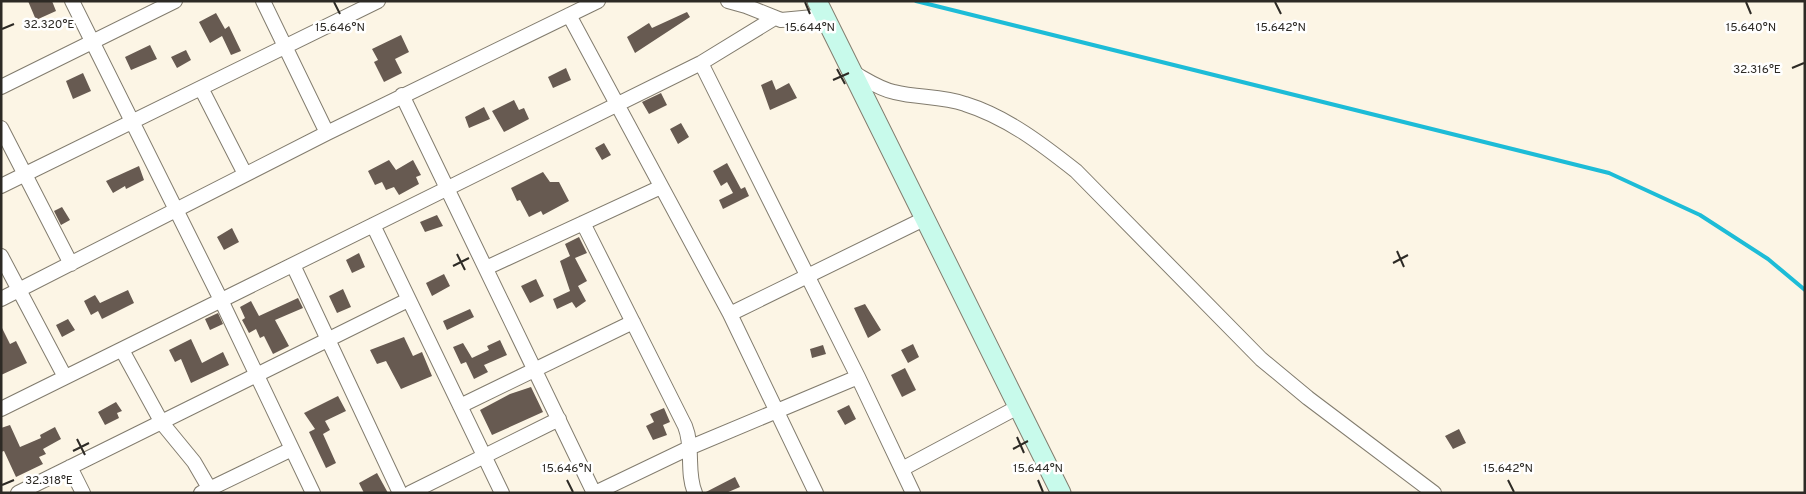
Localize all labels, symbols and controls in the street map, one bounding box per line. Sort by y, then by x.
text: 32.320°E [23,17,75,33]
text: 15.646°N [315,20,365,36]
text: 15.644°N [785,20,835,36]
text: 15.642°N [1256,20,1306,36]
text: 15.640°N [1726,20,1776,36]
text: 32.316°E [1733,62,1781,78]
text: 15.646°N [542,461,592,477]
text: 15.644°N [1013,461,1063,477]
text: 15.642°N [1483,461,1533,477]
text: 32.318°E [25,473,73,489]

